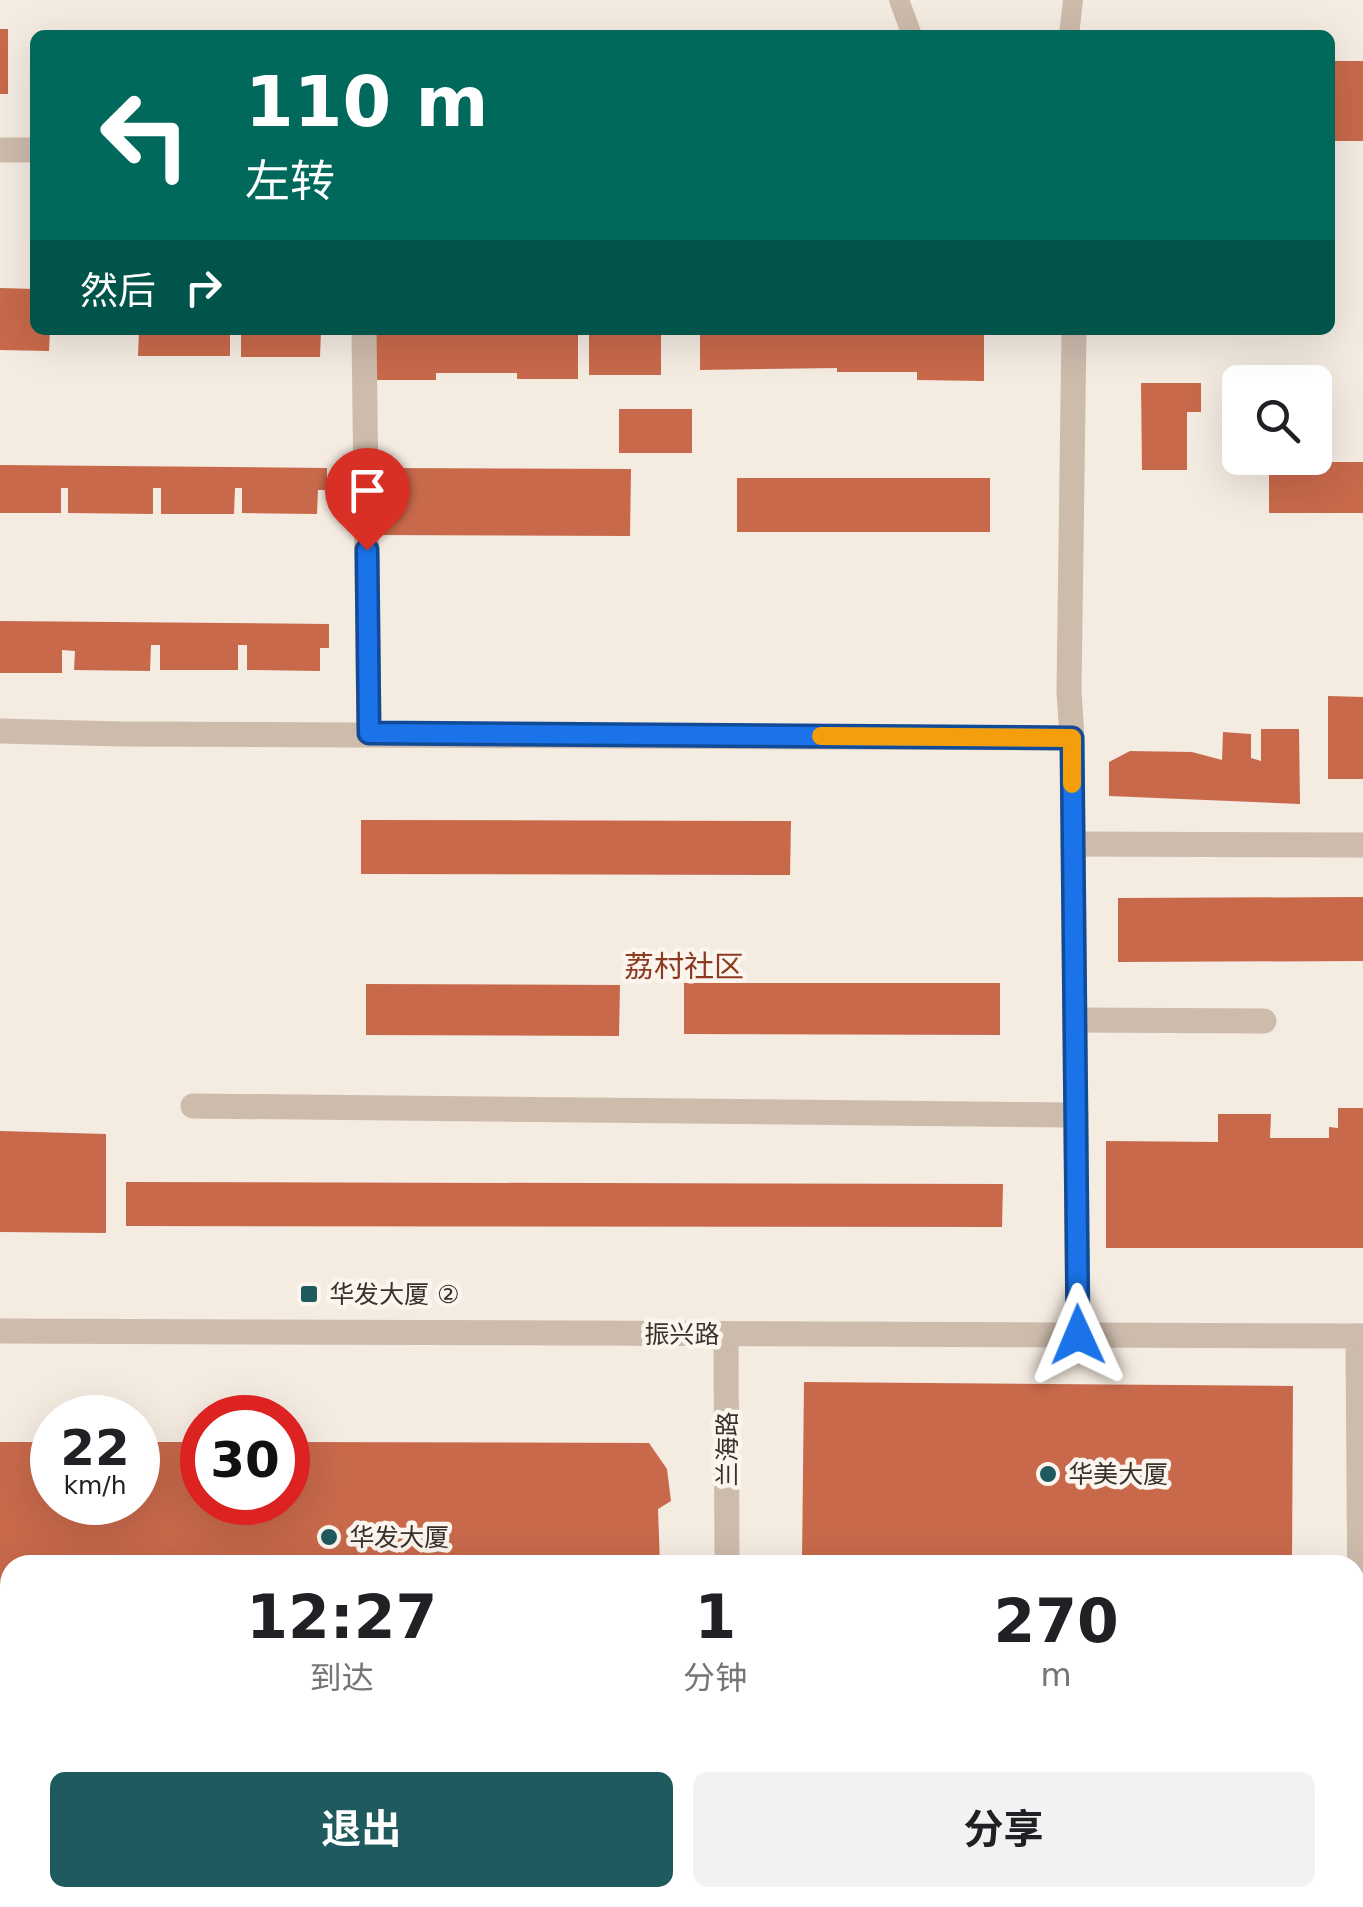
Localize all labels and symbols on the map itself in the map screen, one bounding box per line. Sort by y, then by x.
pin [325,448,410,551]
district label: 荔村社区 [624,949,744,984]
place label: 华发大厦 ② [329,1280,459,1309]
marker: 华发大厦 ② [298,1283,320,1305]
position arrow [1026,1283,1130,1387]
street label: 振兴路 [644,1320,720,1349]
speed limit sign: 30 [180,1395,310,1525]
street label: 兰海路 [713,1411,742,1487]
place label: 华美大厦 [1068,1460,1168,1489]
marker: 华美大厦 [1037,1463,1059,1485]
place label: 华发大厦 [349,1523,449,1552]
marker: 华发大厦 [318,1526,340,1548]

